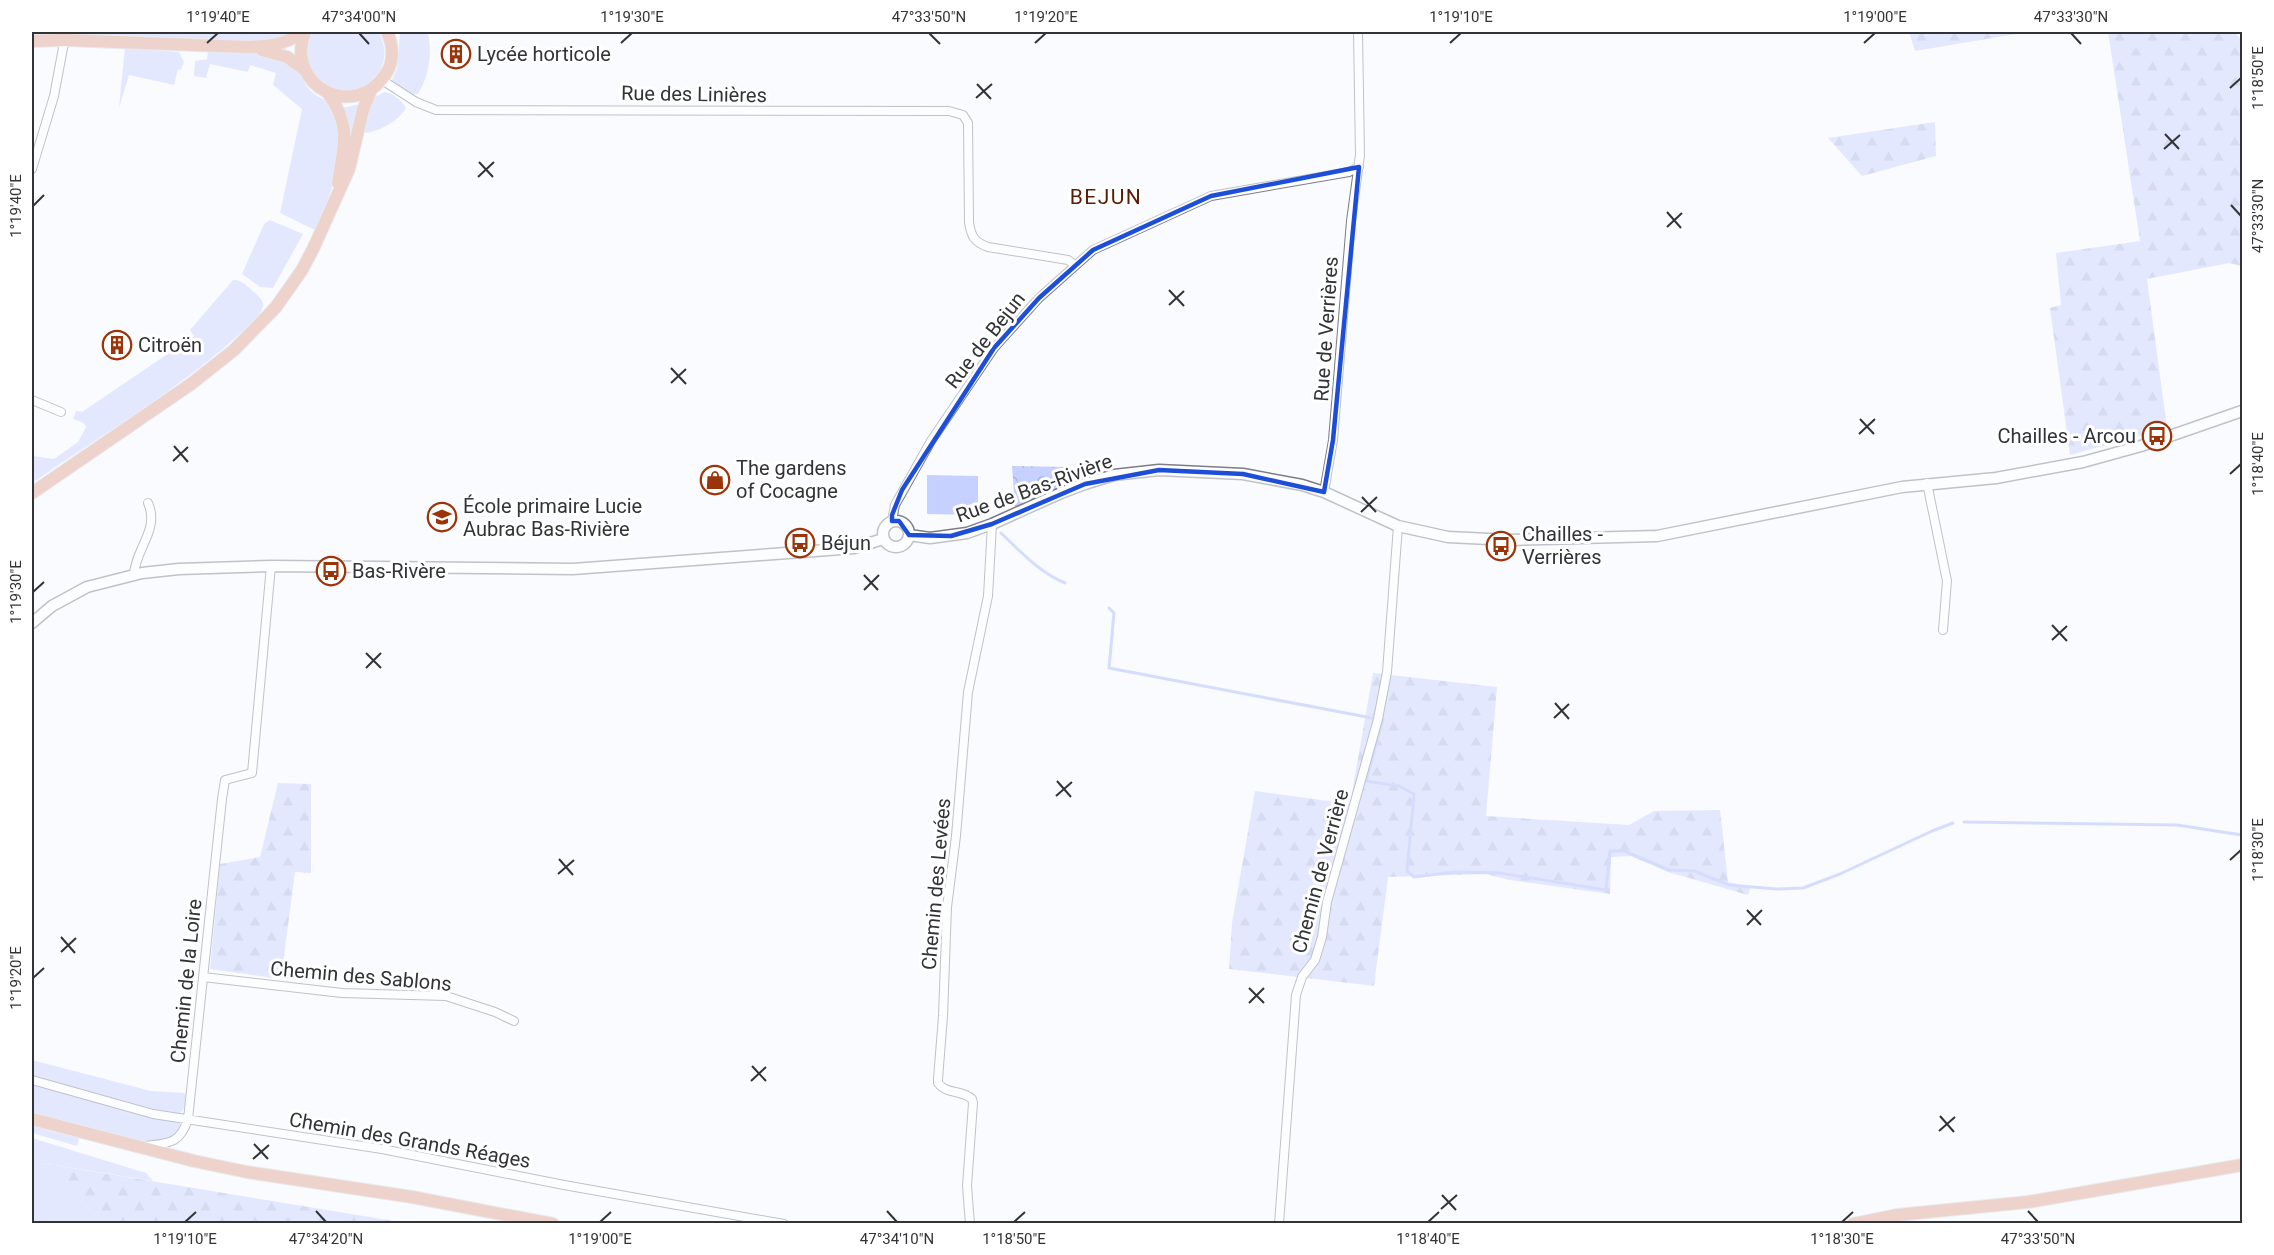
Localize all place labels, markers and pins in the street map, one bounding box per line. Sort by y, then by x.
building icon: Lycée horticole [440,38,472,70]
place label: Lycée horticole [477,42,611,66]
building icon: Citroën [101,329,133,361]
place label: Citroën [138,333,202,357]
bus stop icon: Chailles - Arcou [2141,420,2173,452]
place label: Chailles - Arcou [1998,424,2136,448]
place label: The gardens of Cocagne [736,456,846,503]
shop icon: The gardens of Cocagne [699,464,731,496]
place label: École primaire Lucie Aubrac Bas-Rivière [463,494,642,541]
school or university icon: École primaire Lucie Aubrac Bas-Rivière [426,501,458,533]
place label: Chailles - Verrières [1522,522,1603,569]
bus stop icon: Béjun [784,527,816,559]
bus stop icon: Chailles - Verrières [1485,530,1517,562]
place label: Béjun [821,531,871,555]
bus stop icon: Bas-Rivère [315,555,347,587]
place label: Bas-Rivère [352,559,446,583]

